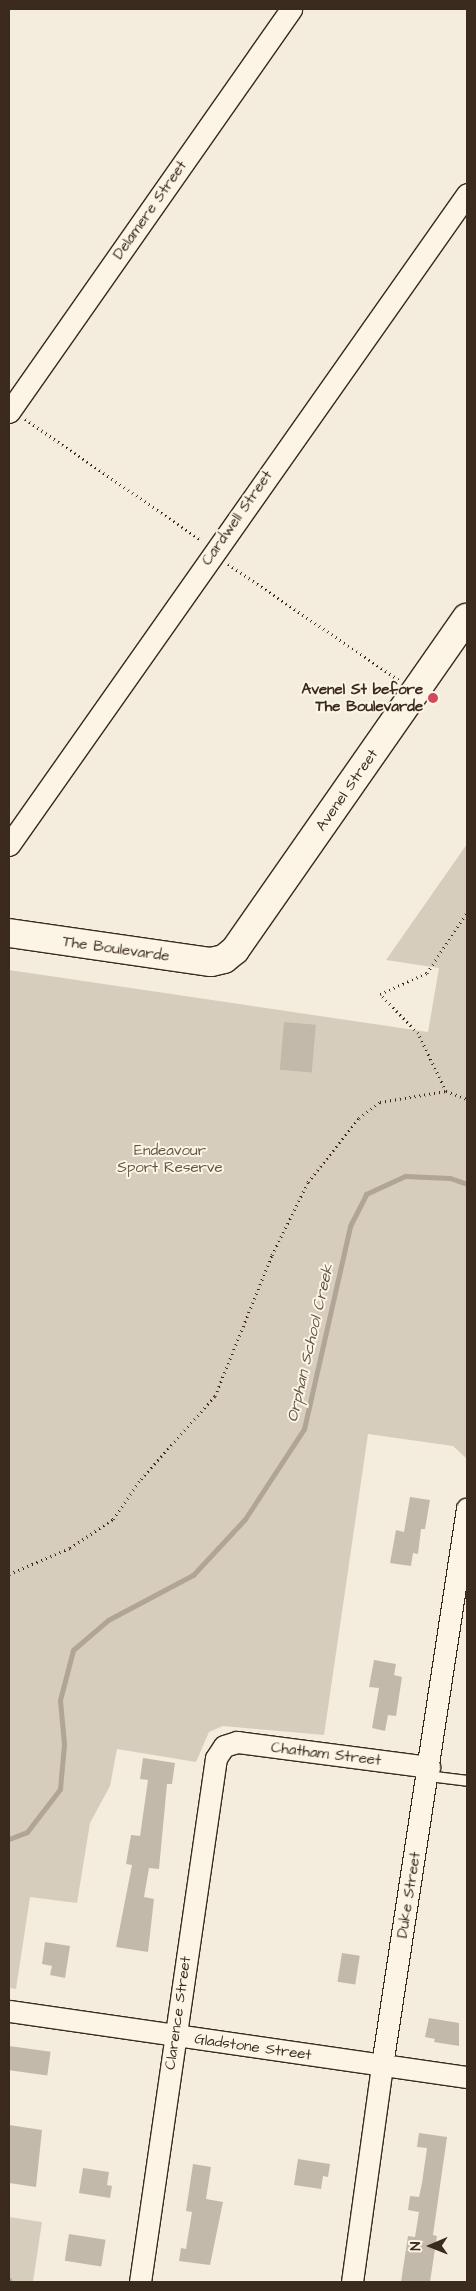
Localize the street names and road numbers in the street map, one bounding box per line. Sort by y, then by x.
street label: Delamere Street [109,157,191,263]
street label: Cardwell Street [198,467,276,569]
street label: Avenel Street [312,746,382,834]
street label: The Boulevarde [61,933,171,965]
street label: Chatham Street [270,1738,382,1770]
street label: Duke Street [393,1851,425,1939]
street label: Clarence Street [161,1955,195,2071]
street label: Gladstone Street [193,2030,313,2064]

